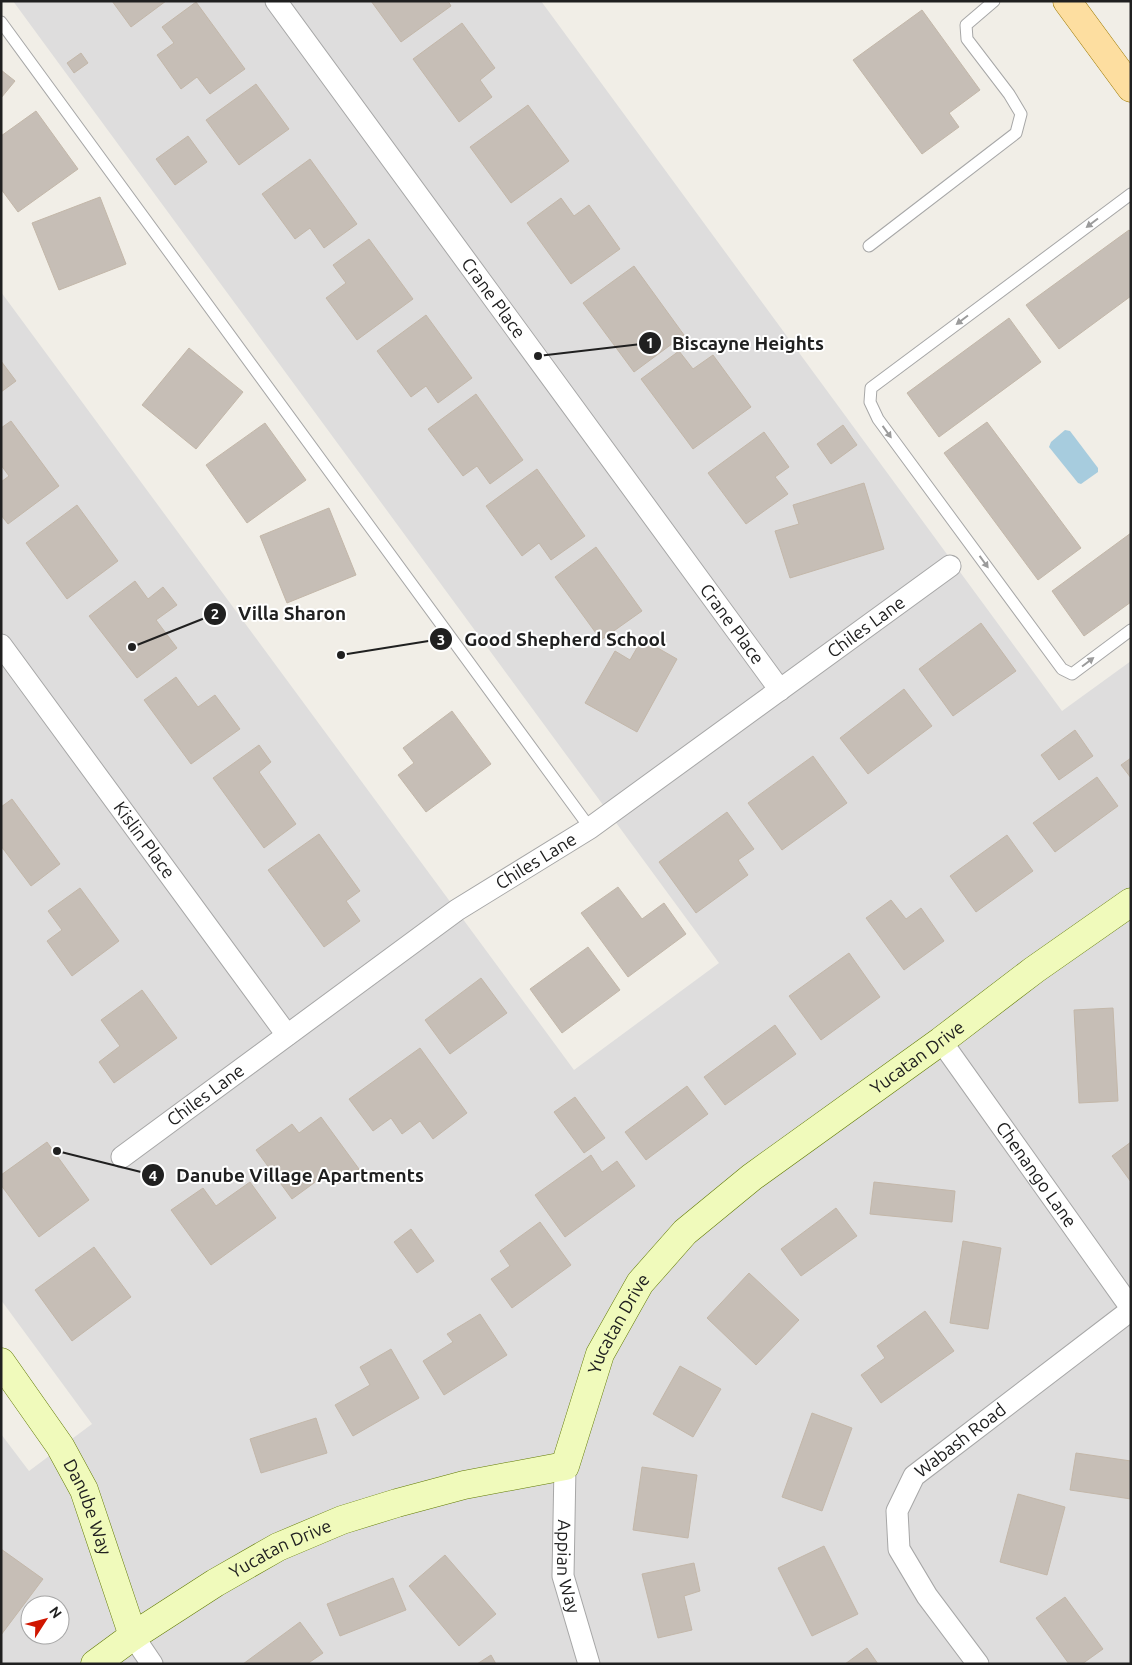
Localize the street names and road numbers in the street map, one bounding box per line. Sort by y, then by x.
street label: Crane Place [458,253,530,341]
street label: Crane Place [697,579,769,668]
street label: Chiles Lane [823,591,908,661]
street label: Kislin Place [110,797,180,882]
street label: Chiles Lane [491,828,579,893]
street label: Yucatan Drive [866,1016,968,1098]
street label: Chiles Lane [163,1059,248,1130]
street label: Chenango Lane [993,1117,1081,1231]
street label: Yucatan Drive [583,1269,653,1376]
street label: Wabash Road [910,1399,1009,1481]
street label: Danube Way [60,1455,116,1558]
street label: Yucatan Drive [226,1515,334,1582]
street label: Appian Way [554,1519,585,1616]

